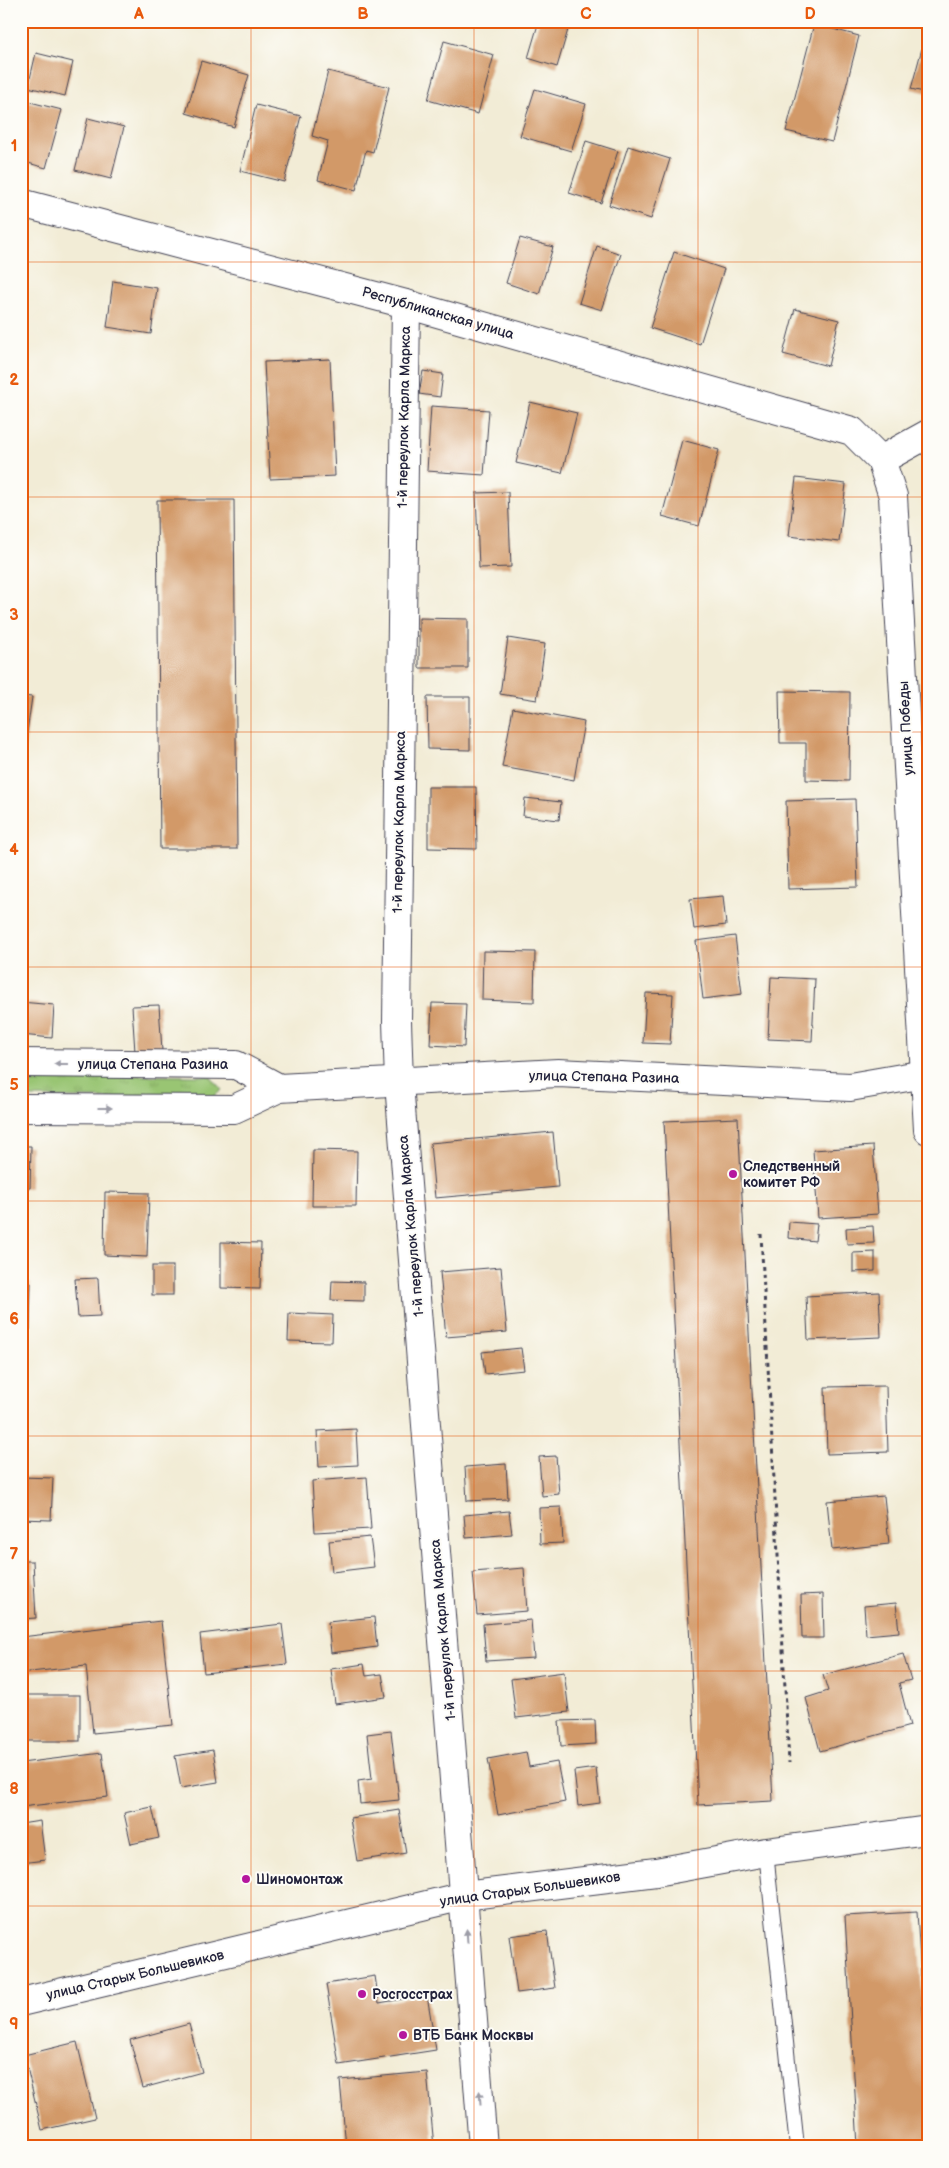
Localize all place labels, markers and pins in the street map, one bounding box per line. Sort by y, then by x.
place label: Следственный комитет РФ [743,1158,840,1191]
marker: Следственный комитет РФ [727,1168,739,1180]
place label: Шиномонтаж [256,1871,343,1888]
marker: Шиномонтаж [240,1873,252,1885]
place label: Росгосстрах [372,1986,453,2003]
marker: Росгосстрах [356,1988,368,2000]
place label: ВТБ Банк Москвы [413,2027,534,2044]
marker: ВТБ Банк Москвы [397,2029,409,2041]

